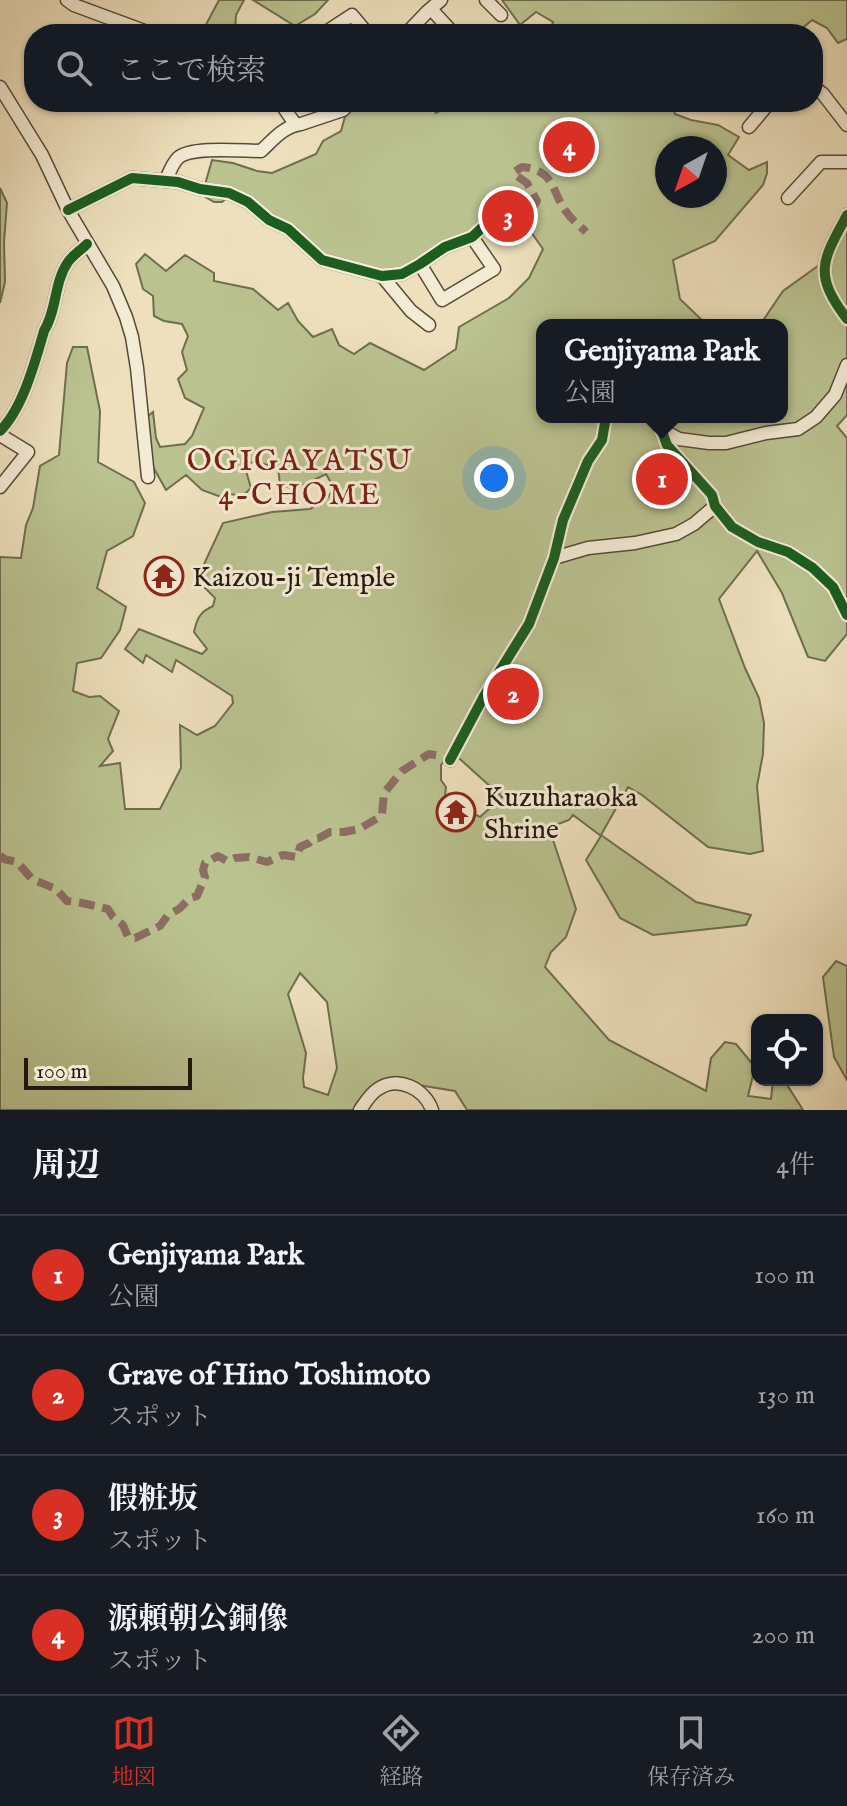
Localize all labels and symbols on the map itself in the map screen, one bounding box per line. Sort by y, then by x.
pin: 4 [543,117,595,177]
north arrow [655,136,727,208]
pin: 3 [482,186,534,246]
district label: OGIGAYATSU 4-CHOME [187,443,413,515]
pin: 1 [636,449,688,509]
your location [474,458,514,498]
temple icon: Kaizou-ji Temple [143,555,185,597]
place label: Kaizou-ji Temple [192,561,396,596]
pin: 2 [487,664,539,724]
place label: Kuzuharaoka Shrine [484,781,638,848]
temple icon: Kuzuharaoka Shrine [435,791,477,833]
scale bar [24,1054,192,1090]

